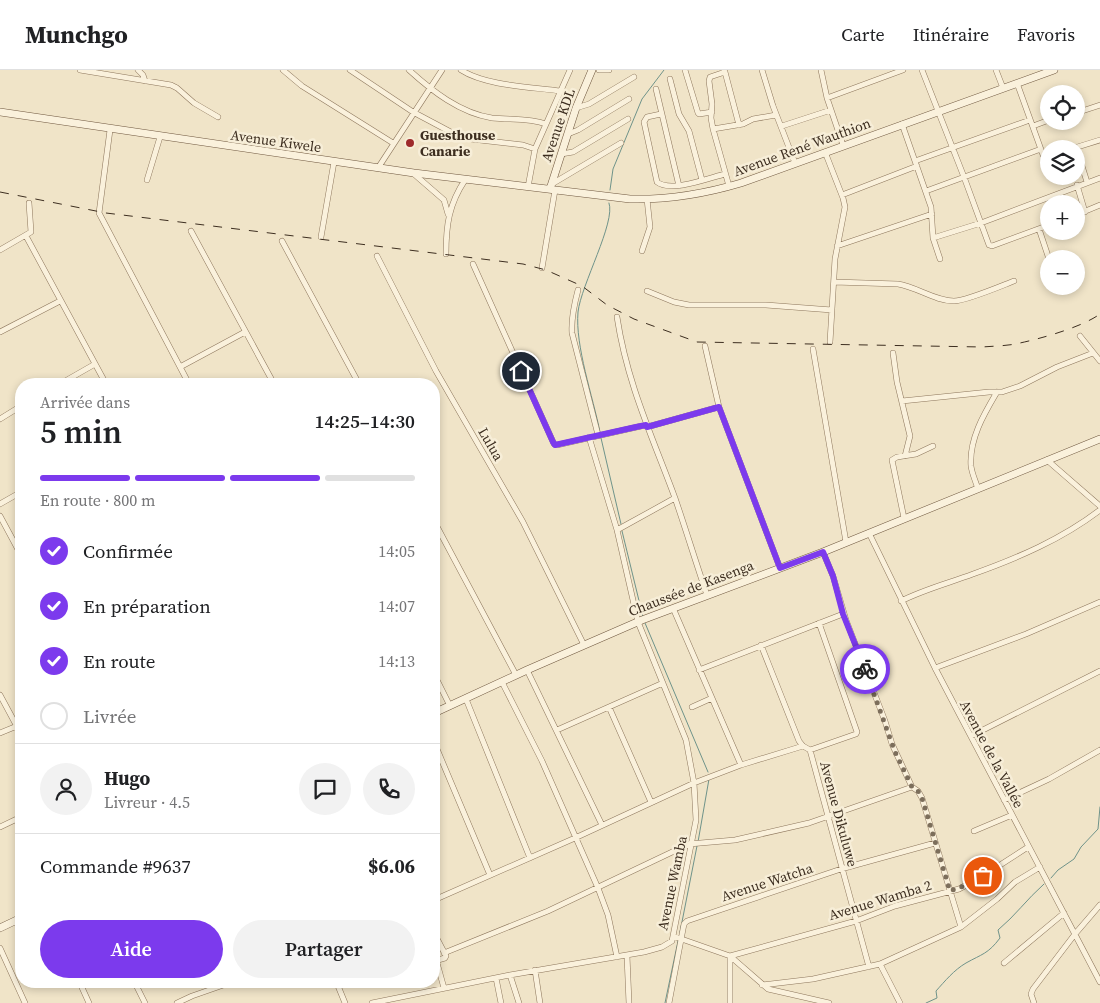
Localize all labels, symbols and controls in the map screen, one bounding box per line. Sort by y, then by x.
text: Munchgo [25,18,128,51]
text: Carte [841,22,885,47]
text: Itinéraire [913,22,989,47]
text: Favoris [1017,22,1075,47]
map controls [1040,85,1085,295]
button: locate [1040,85,1085,130]
street label: Avenue KDL [536,86,580,164]
street label: Avenue René Wauthion [731,113,874,181]
street label: Avenue Kiwele [229,125,323,157]
place label: Guesthouse Canarie [420,125,495,161]
marker: Guesthouse Canarie [404,137,416,149]
button: layers [1040,140,1085,185]
button: + [1040,195,1085,240]
button: − [1040,250,1085,295]
pin [500,350,542,392]
icon: home [507,357,535,385]
text: Arrivée dans [40,391,130,413]
text: 14:25–14:30 [315,408,415,434]
text: 5 min [40,410,122,454]
street label: Lulua [473,424,509,465]
text: En route · 800 m [40,489,155,511]
icon: check [40,537,68,565]
text: Confirmée [83,538,173,564]
text: 14:05 [378,540,415,562]
street label: Chaussée de Kasenga [625,555,757,621]
icon: check [40,592,68,620]
text: En préparation [83,593,211,619]
text: 14:07 [378,595,415,617]
courier [840,644,890,694]
icon: check [40,647,68,675]
text: En route [83,648,155,674]
text: 14:13 [378,650,415,672]
icon: bike [851,655,879,683]
street label: Avenue de la Vallée [955,696,1029,812]
text: Livrée [83,703,137,729]
street label: Avenue Dikuluwe [815,759,863,869]
button: person [40,763,92,815]
button: chat [299,763,351,815]
button: phone [363,763,415,815]
text: Hugo [104,765,150,791]
text: Livreur · 4.5 [104,791,190,813]
street label: Avenue Wamba [652,833,692,932]
text: Commande #9637 [40,853,191,879]
text: $6.06 [368,853,415,879]
pin [962,855,1004,897]
street label: Avenue Watcha [719,858,816,906]
icon: bag [969,862,997,890]
street label: Avenue Wamba 2 [826,875,934,925]
button: Aide [40,920,223,978]
button: Partager [233,920,415,978]

